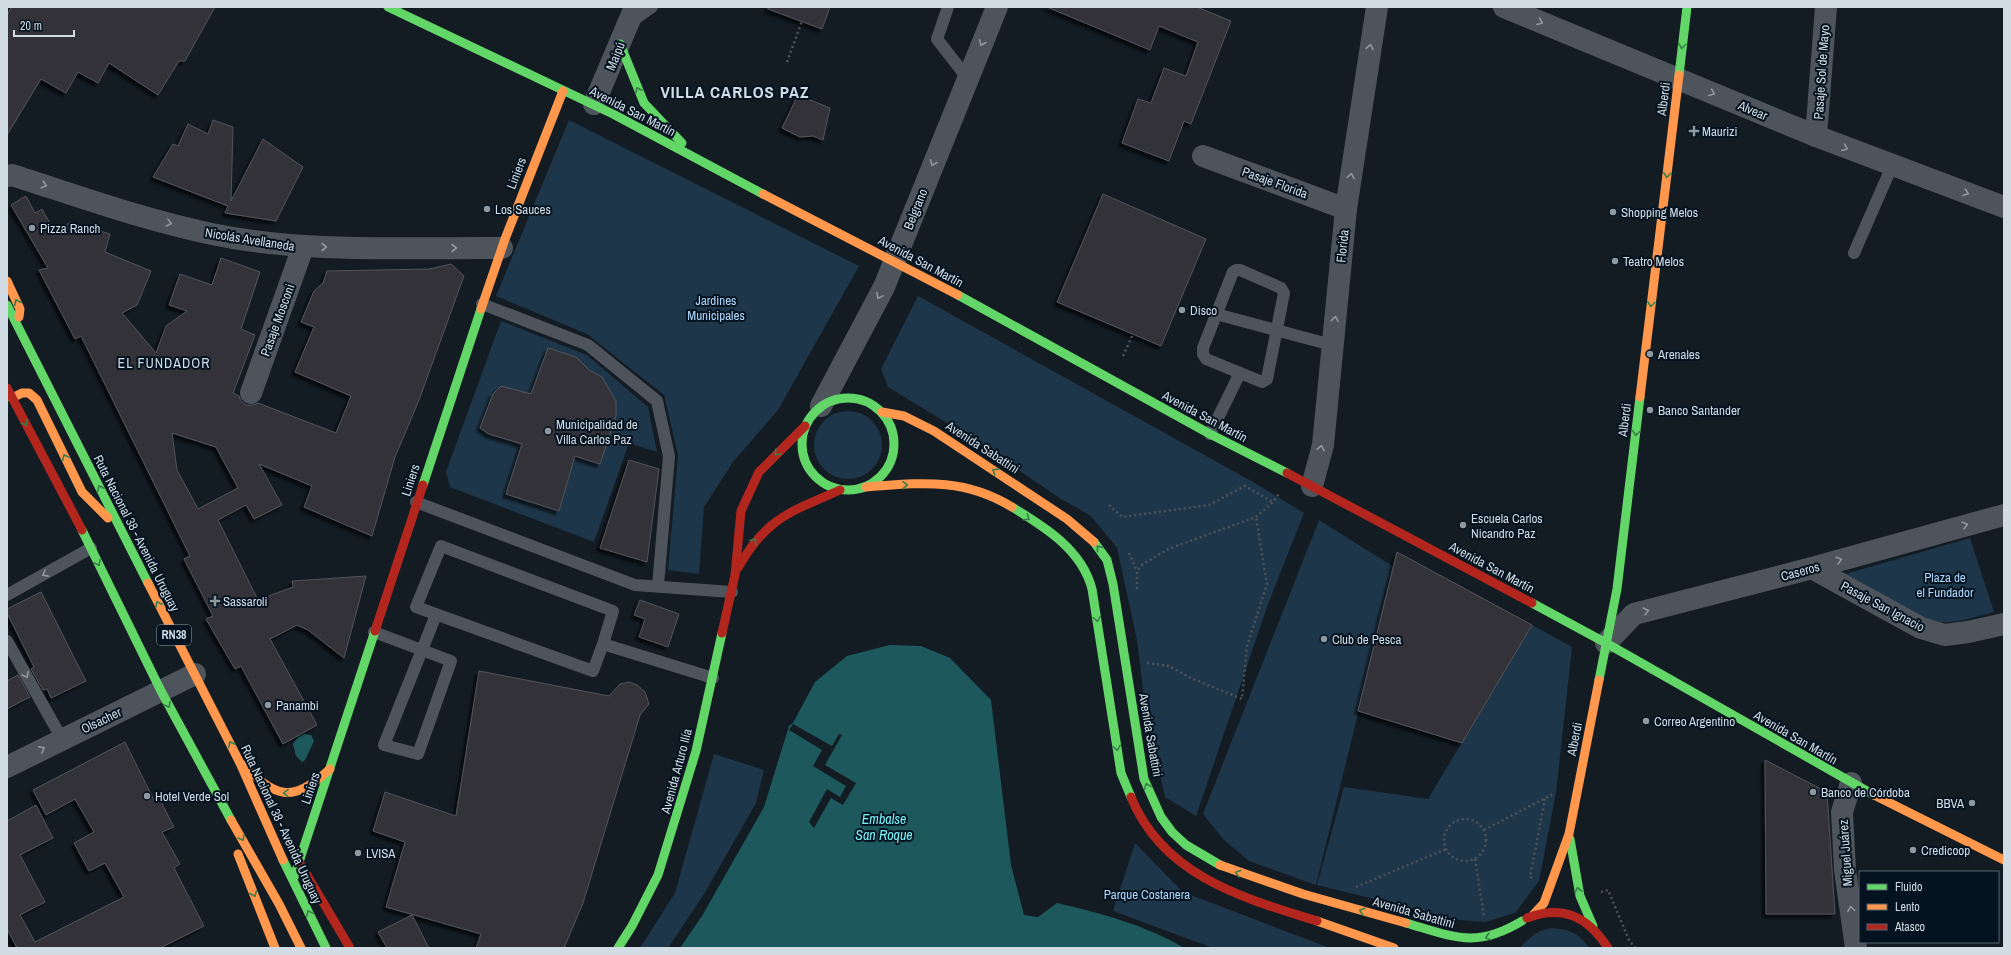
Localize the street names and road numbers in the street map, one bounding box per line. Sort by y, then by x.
street label: Pasaje Sol de Mayo [1810,24,1833,120]
street label: Maipú [602,39,629,73]
street label: Alberdi [1653,81,1674,118]
street label: Avenida San Martín [586,82,679,140]
street label: Alvear [1735,96,1770,124]
street label: Liniers [503,155,530,191]
street label: Pasaje Florida [1240,163,1310,202]
street label: Belgrano [900,186,931,232]
street label: Nicolás Avellaneda [204,224,296,255]
street label: Florida [1332,229,1353,263]
street label: Avenida San Martín [874,231,966,291]
street label: Pasaje Mosconi [257,282,298,359]
street label: Avenida San Martín [1158,386,1250,446]
street label: Alberdi [1614,402,1635,439]
street label: Avenida Sabattini [942,417,1023,478]
street label: Ruta Nacional 38 - Avenida Uruguay [90,452,184,615]
street label: Liniers [397,462,424,498]
street label: Avenida San Martín [1445,537,1537,597]
street label: Caseros [1779,558,1822,585]
street label: Pasaje San Ignacio [1838,577,1928,636]
road number: RN38 [157,625,191,645]
street label: Avenida Sabattini [1135,691,1166,778]
street label: Olsacher [78,703,125,737]
street label: Avenida San Martín [1750,706,1841,768]
street label: Alberdi [1563,721,1586,758]
street label: Avenida Arturo Ilía [657,727,696,817]
street label: Ruta Nacional 38 - Avenida Uruguay [237,742,326,907]
street label: Liniers [297,770,324,806]
street label: Miguel Juárez [1835,819,1856,887]
street label: Avenida Sabattini [1370,892,1457,932]

